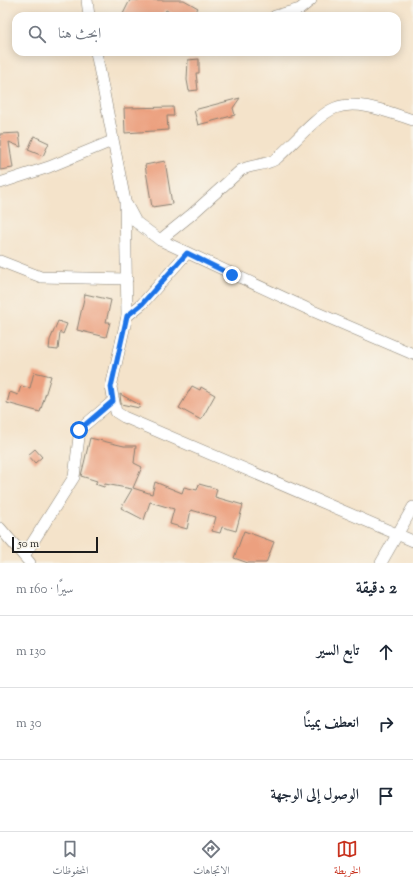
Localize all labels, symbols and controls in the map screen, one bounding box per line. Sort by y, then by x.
search box [12,12,401,56]
icon: search [26,23,48,45]
text: ابحث هنا [58,24,101,45]
route end [223,266,241,284]
route start [70,421,88,439]
scale bar [12,535,98,554]
text: 50 m [18,536,39,552]
text: 2 دقيقة [356,577,397,601]
text: سيرًا · 160 m [16,581,73,599]
text: تابع السير [317,641,359,662]
icon: ahead [375,641,397,663]
text: 130 m [16,643,46,661]
text: انعطف يمينًا [304,713,359,734]
icon: right [375,713,397,735]
text: 30 m [16,715,42,733]
text: الوصول إلى الوجهة [270,785,359,806]
icon: arrive [375,785,397,807]
tab: المحفوظات [52,838,88,881]
tab: الاتجاهات [193,838,230,881]
tab: الخريطة [334,838,361,881]

